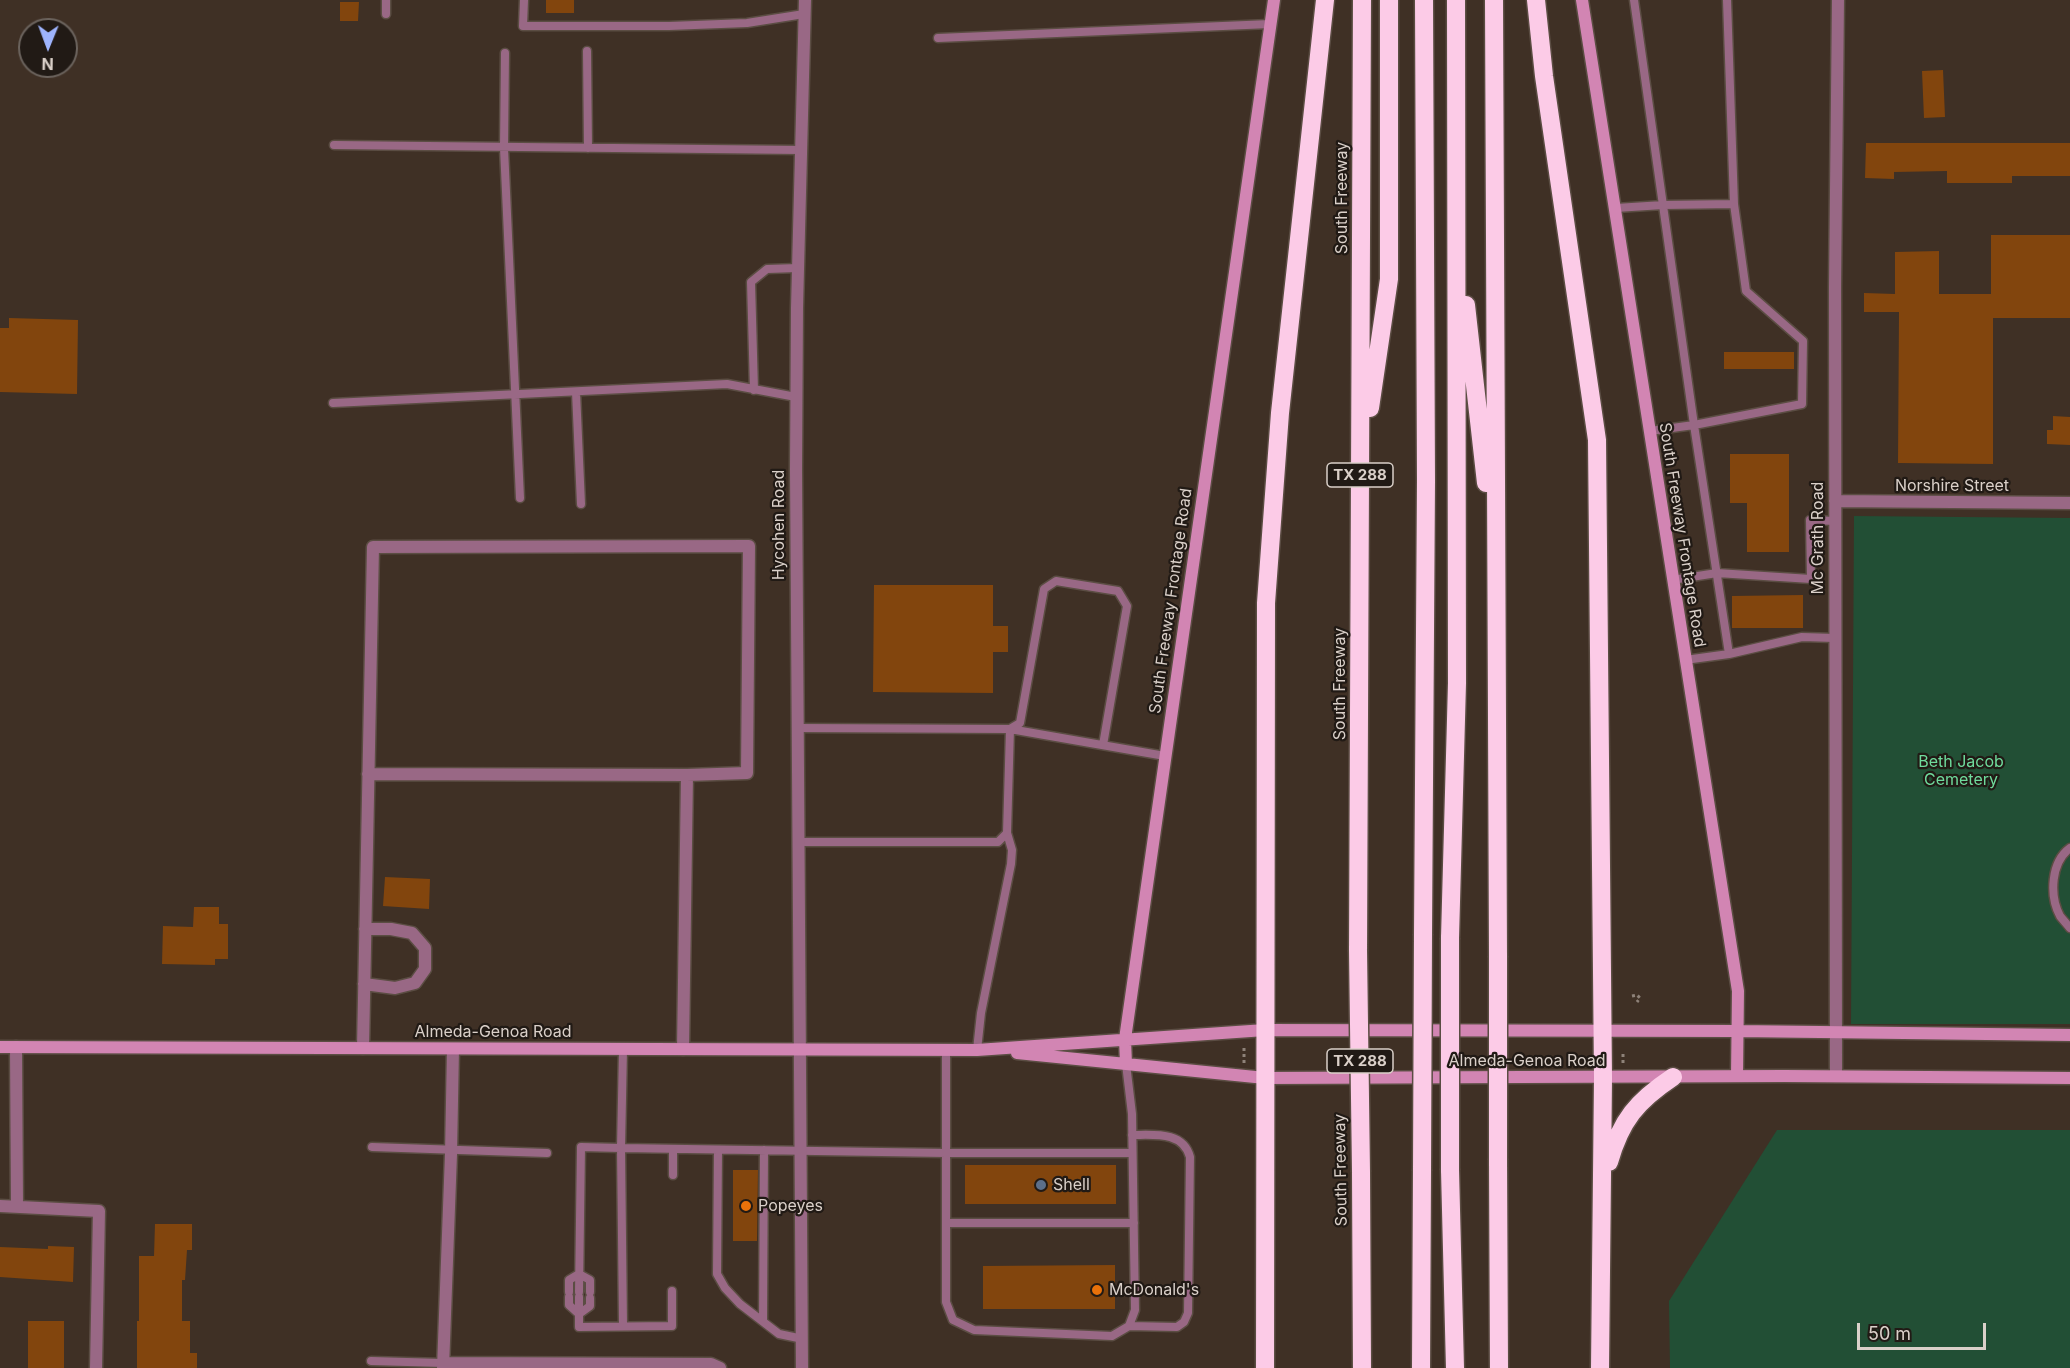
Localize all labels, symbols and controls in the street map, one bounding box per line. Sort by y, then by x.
north arrow [18,18,78,78]
text: N [41,54,54,74]
street label: South Freeway [1332,142,1352,254]
street label: South Freeway Frontage Road [1655,421,1709,649]
road number: TX 288 [1327,463,1393,487]
street label: Hycohen Road [769,470,789,580]
street label: Norshire Street [1895,476,2009,496]
street label: Mc Grath Road [1808,482,1828,594]
street label: South Freeway Frontage Road [1146,487,1196,715]
street label: South Freeway [1330,628,1350,740]
park label: Beth Jacob Cemetery [1918,752,2004,790]
street label: Almeda-Genoa Road [415,1022,571,1042]
road number: TX 288 [1327,1049,1393,1073]
street label: Almeda-Genoa Road [1449,1051,1605,1071]
street label: South Freeway [1330,1114,1352,1226]
place label: Shell [1053,1175,1090,1195]
marker: Shell [1034,1178,1048,1192]
place label: Popeyes [758,1196,823,1216]
marker: Popeyes [739,1199,753,1213]
place label: McDonald's [1109,1280,1199,1300]
marker: McDonald's [1090,1283,1104,1297]
scale bar [1860,1311,1989,1349]
text: 50 m [1868,1323,1911,1344]

